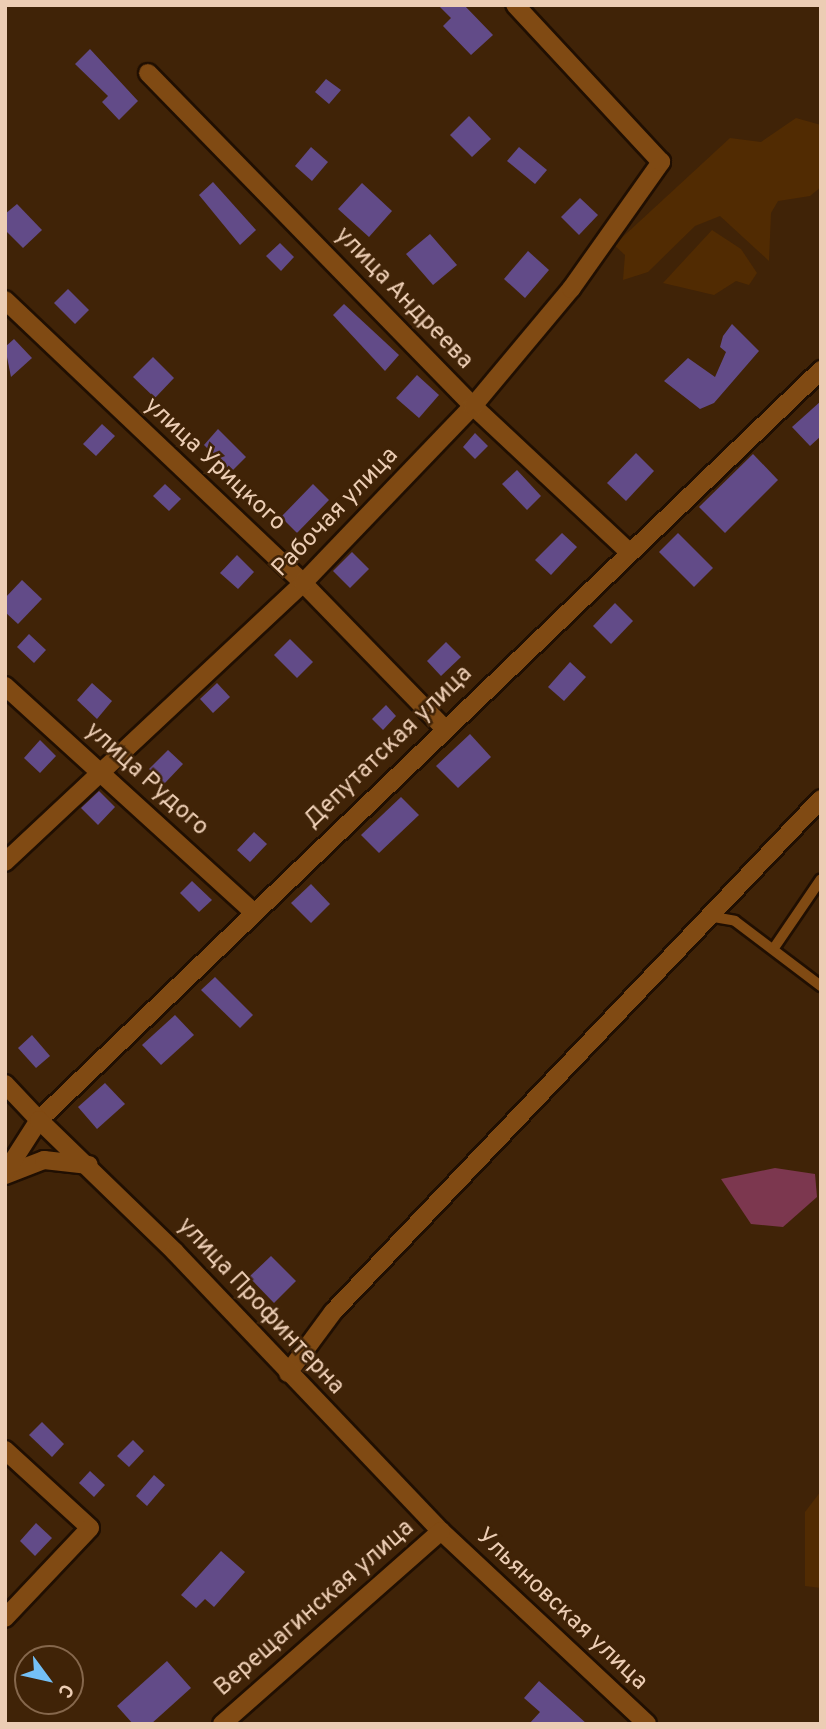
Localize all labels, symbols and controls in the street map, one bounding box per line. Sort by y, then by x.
street label: улица Андреева [327,222,479,376]
street label: улица Урицкого [137,392,291,538]
street label: Рабочая улица [267,442,405,584]
street label: Депутатская улица [299,660,479,836]
street label: улица Рудого [78,717,214,843]
street label: улица Профинтерна [170,1212,350,1402]
street label: Верещагинская улица [209,1515,421,1703]
street label: Ульяновская улица [469,1523,653,1697]
north arrow [14,1645,84,1715]
text: С [52,1679,78,1702]

